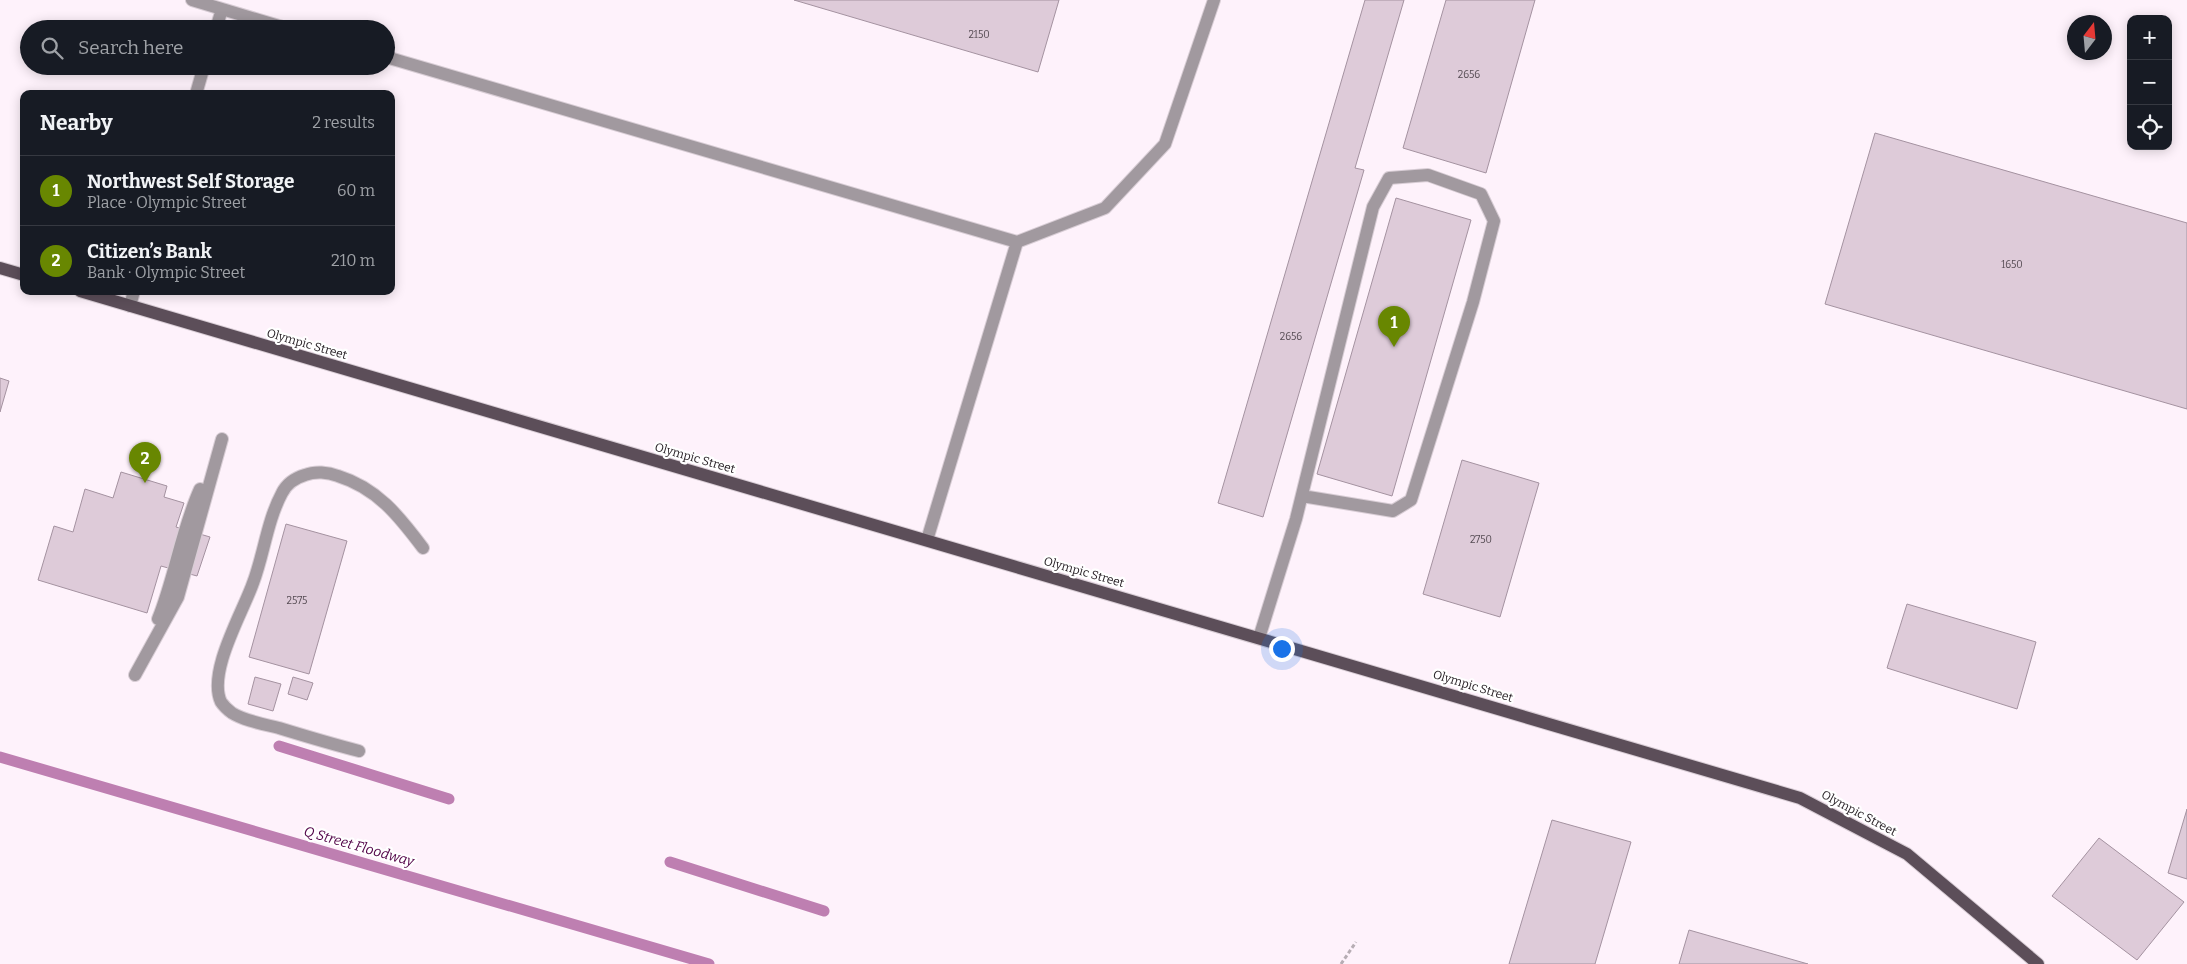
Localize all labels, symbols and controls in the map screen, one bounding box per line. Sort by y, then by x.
north arrow [2067,15,2112,60]
map controls [2127,15,2172,150]
button: + [2127,15,2172,60]
search box [20,20,395,75]
house number: 2150 [968,29,990,41]
icon: search [38,34,66,62]
text: Search here [78,36,183,59]
button: − [2127,60,2172,105]
house number: 2656 [1458,69,1480,81]
button: locate [2127,105,2172,150]
text: Nearby [40,110,113,136]
text: 2 results [312,113,375,132]
text: Northwest Self Storage [87,170,294,193]
text: 1 [53,181,59,200]
text: 60 m [337,181,375,200]
text: Place · Olympic Street [87,193,247,212]
text: Citizen’s Bank [87,240,212,263]
text: 2 [51,251,61,270]
text: 210 m [331,251,375,270]
house number: 1650 [2001,259,2023,271]
text: Bank · Olympic Street [87,263,245,282]
pin: 1 [1378,306,1410,347]
street label: Olympic Street [265,326,349,362]
house number: 2656 [1280,331,1302,343]
street label: Olympic Street [653,440,737,476]
pin: 2 [129,442,161,483]
house number: 2750 [1470,534,1492,546]
street label: Olympic Street [1042,554,1126,590]
house number: 2575 [287,595,307,607]
your location [1269,636,1295,662]
street label: Olympic Street [1431,667,1515,705]
street label: Olympic Street [1819,787,1900,839]
water label: Q Street Floodway [302,823,417,871]

